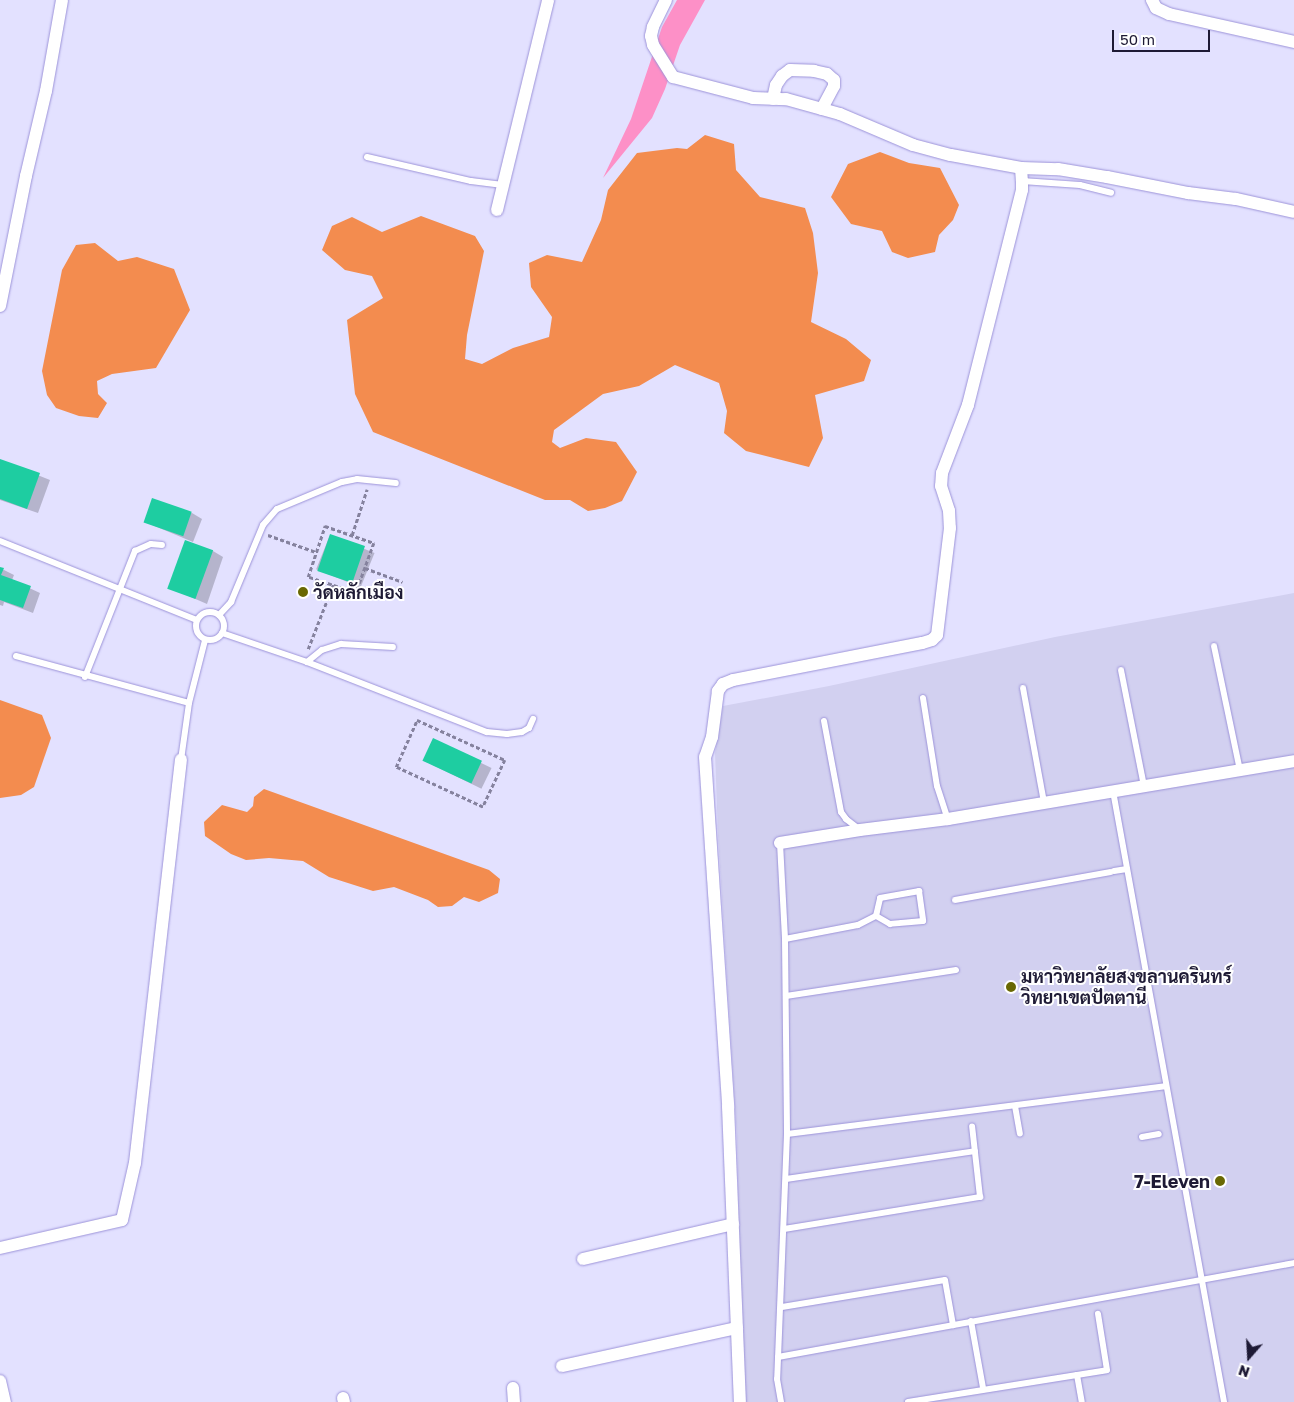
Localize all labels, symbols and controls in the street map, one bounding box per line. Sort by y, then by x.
scale bar [1114,20,1212,52]
text: 50 m [1120,30,1155,48]
place label: วัดหลักเมือง [313,581,404,603]
marker: วัดหลักเมือง [297,586,309,598]
place label: มหาวิทยาลัยสงขลานครินทร์ วิทยาเขตปัตตานี [1021,966,1232,1009]
marker: มหาวิทยาลัยสงขลานครินทร์ วิทยาเขตปัตตานี [1005,981,1017,993]
place label: 7-Eleven [1134,1170,1210,1192]
marker: 7-Eleven [1214,1175,1226,1187]
north arrow [1224,1332,1274,1382]
text: N [1236,1362,1252,1381]

